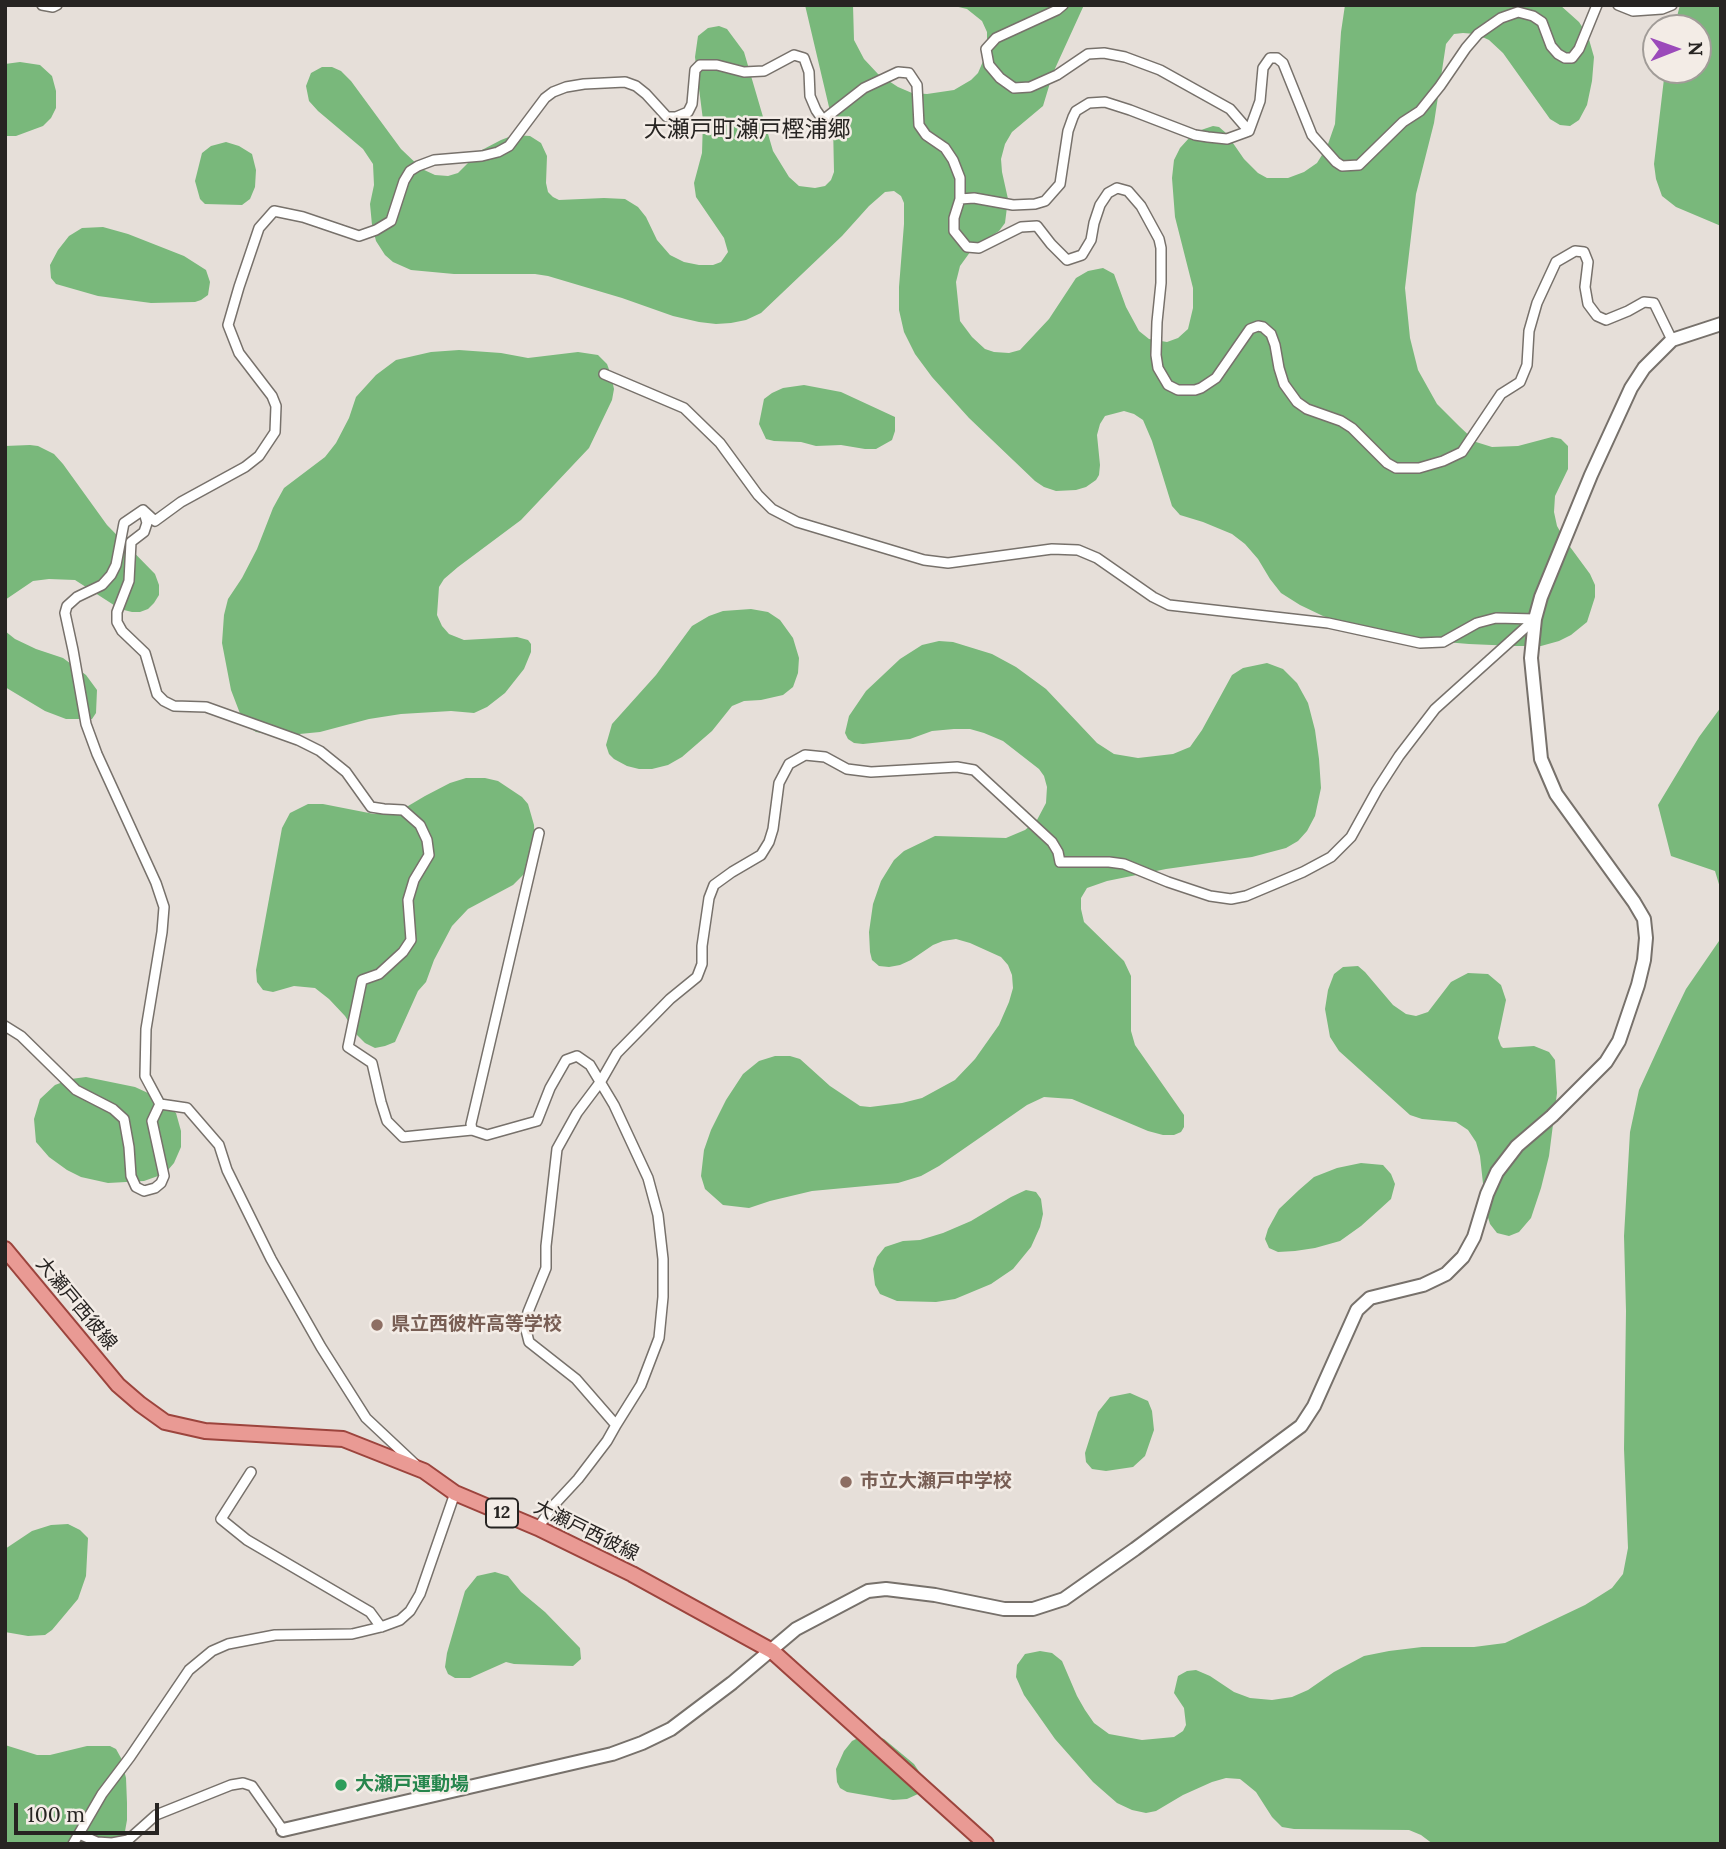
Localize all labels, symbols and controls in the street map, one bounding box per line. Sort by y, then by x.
north arrow [1642,14,1712,84]
text: N [1684,41,1708,56]
district label: 大瀬戸町瀬戸樫浦郷 [644,116,850,144]
street label: 大瀬戸西彼線 [31,1253,121,1355]
place label: 県立西彼杵高等学校 [391,1314,562,1336]
marker: 県立西彼杵高等学校 [369,1317,385,1333]
place label: 市立大瀬戸中学校 [860,1471,1012,1493]
marker: 市立大瀬戸中学校 [838,1474,854,1490]
street label: 大瀬戸西彼線 [530,1496,642,1566]
road number: 12 [486,1498,518,1528]
place label: 大瀬戸運動場 [355,1774,469,1796]
marker: 大瀬戸運動場 [333,1777,349,1793]
scale bar [18,1790,163,1834]
text: 100 m [27,1801,85,1828]

